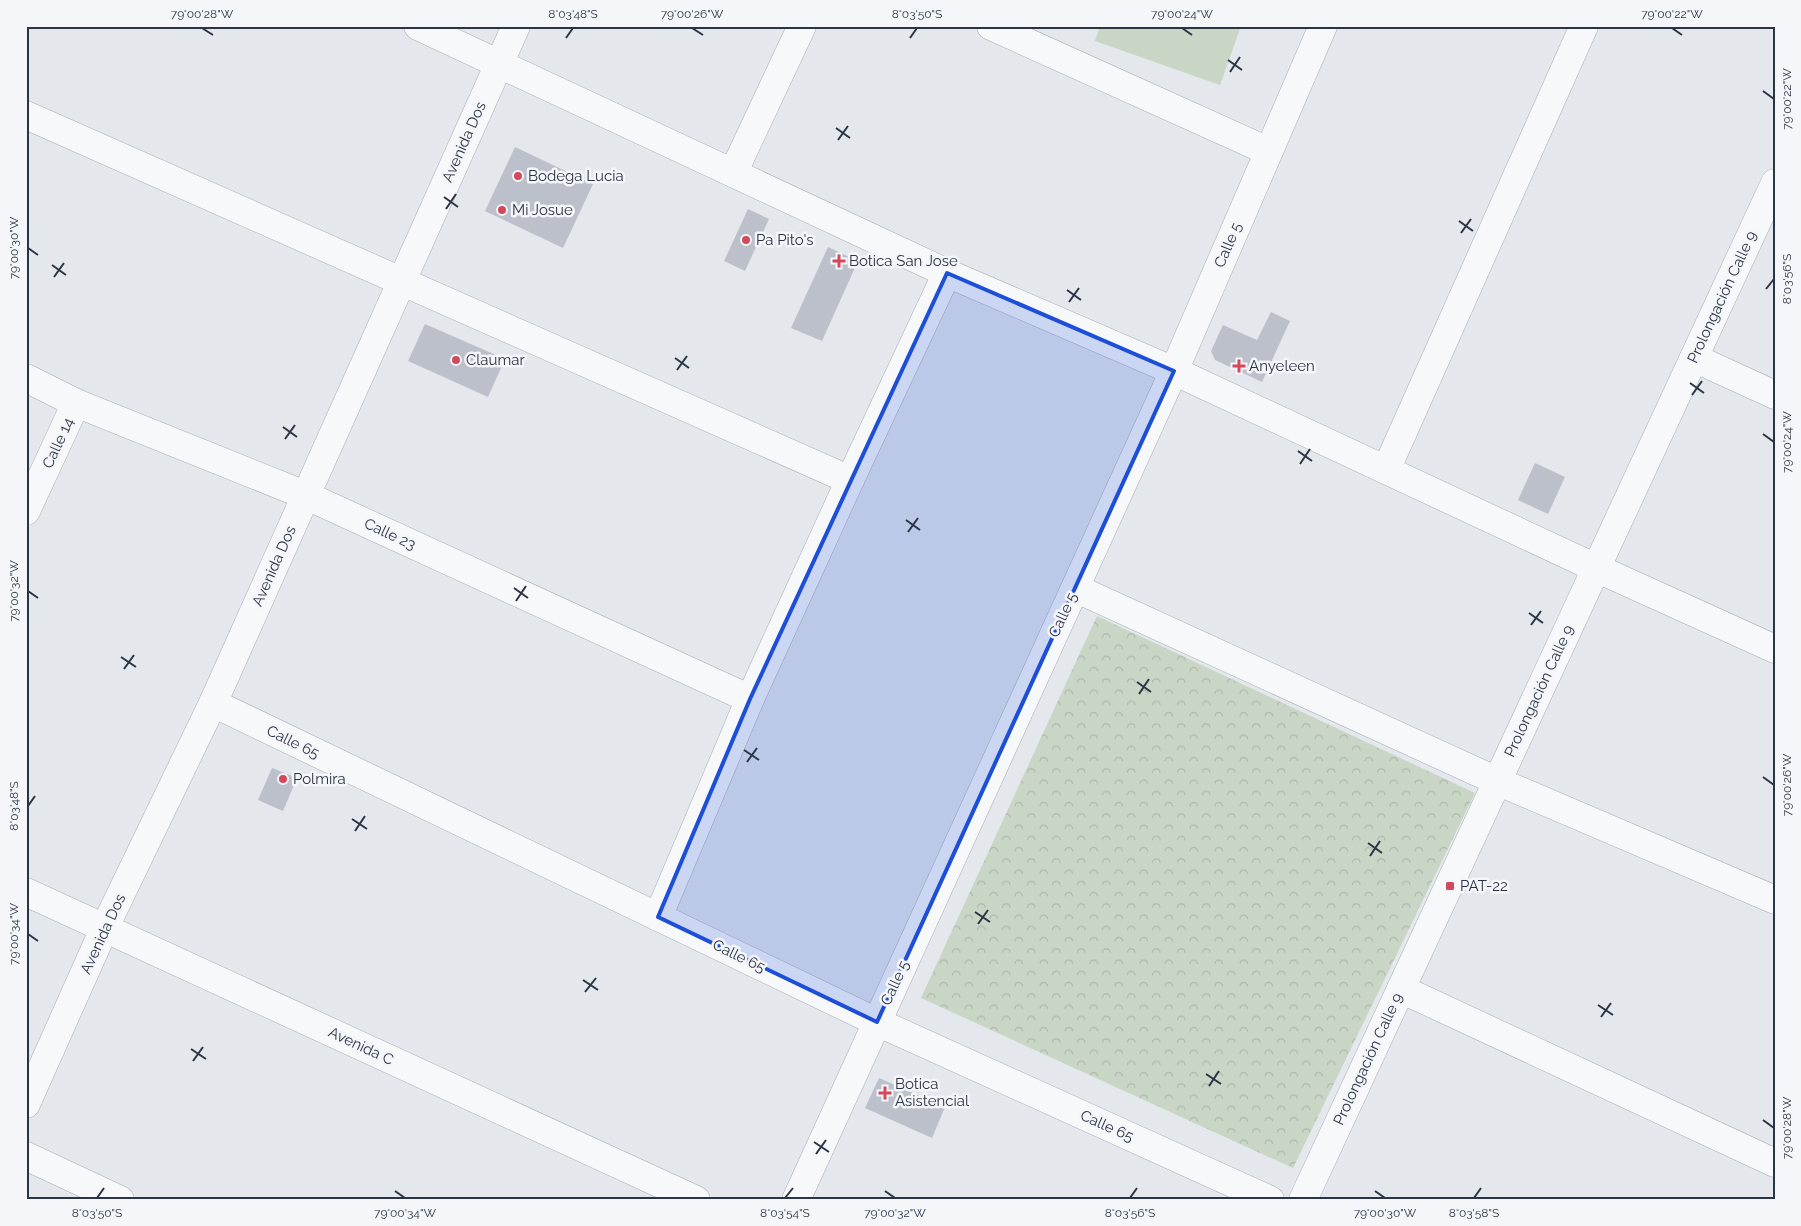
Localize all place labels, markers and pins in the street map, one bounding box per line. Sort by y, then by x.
place label: Bodega Lucia [528,167,624,185]
marker: Bodega Lucia [512,170,524,182]
place label: Mi Josue [512,201,573,219]
marker: Mi Josue [496,204,508,216]
place label: Pa Pito's [756,231,814,249]
marker: Pa Pito's [740,234,752,246]
place label: Botica San Jose [849,252,958,270]
marker: Botica San Jose [833,255,845,267]
place label: Claumar [466,351,525,369]
marker: Claumar [450,354,462,366]
place label: Anyeleen [1249,357,1315,375]
marker: Anyeleen [1233,360,1245,372]
place label: Polmira [293,770,346,788]
marker: Polmira [277,773,289,785]
place label: PAT-22 [1460,877,1508,895]
marker: PAT-22 [1444,880,1456,892]
place label: Botica Asistencial [895,1075,970,1110]
marker: Botica Asistencial [879,1087,891,1099]

